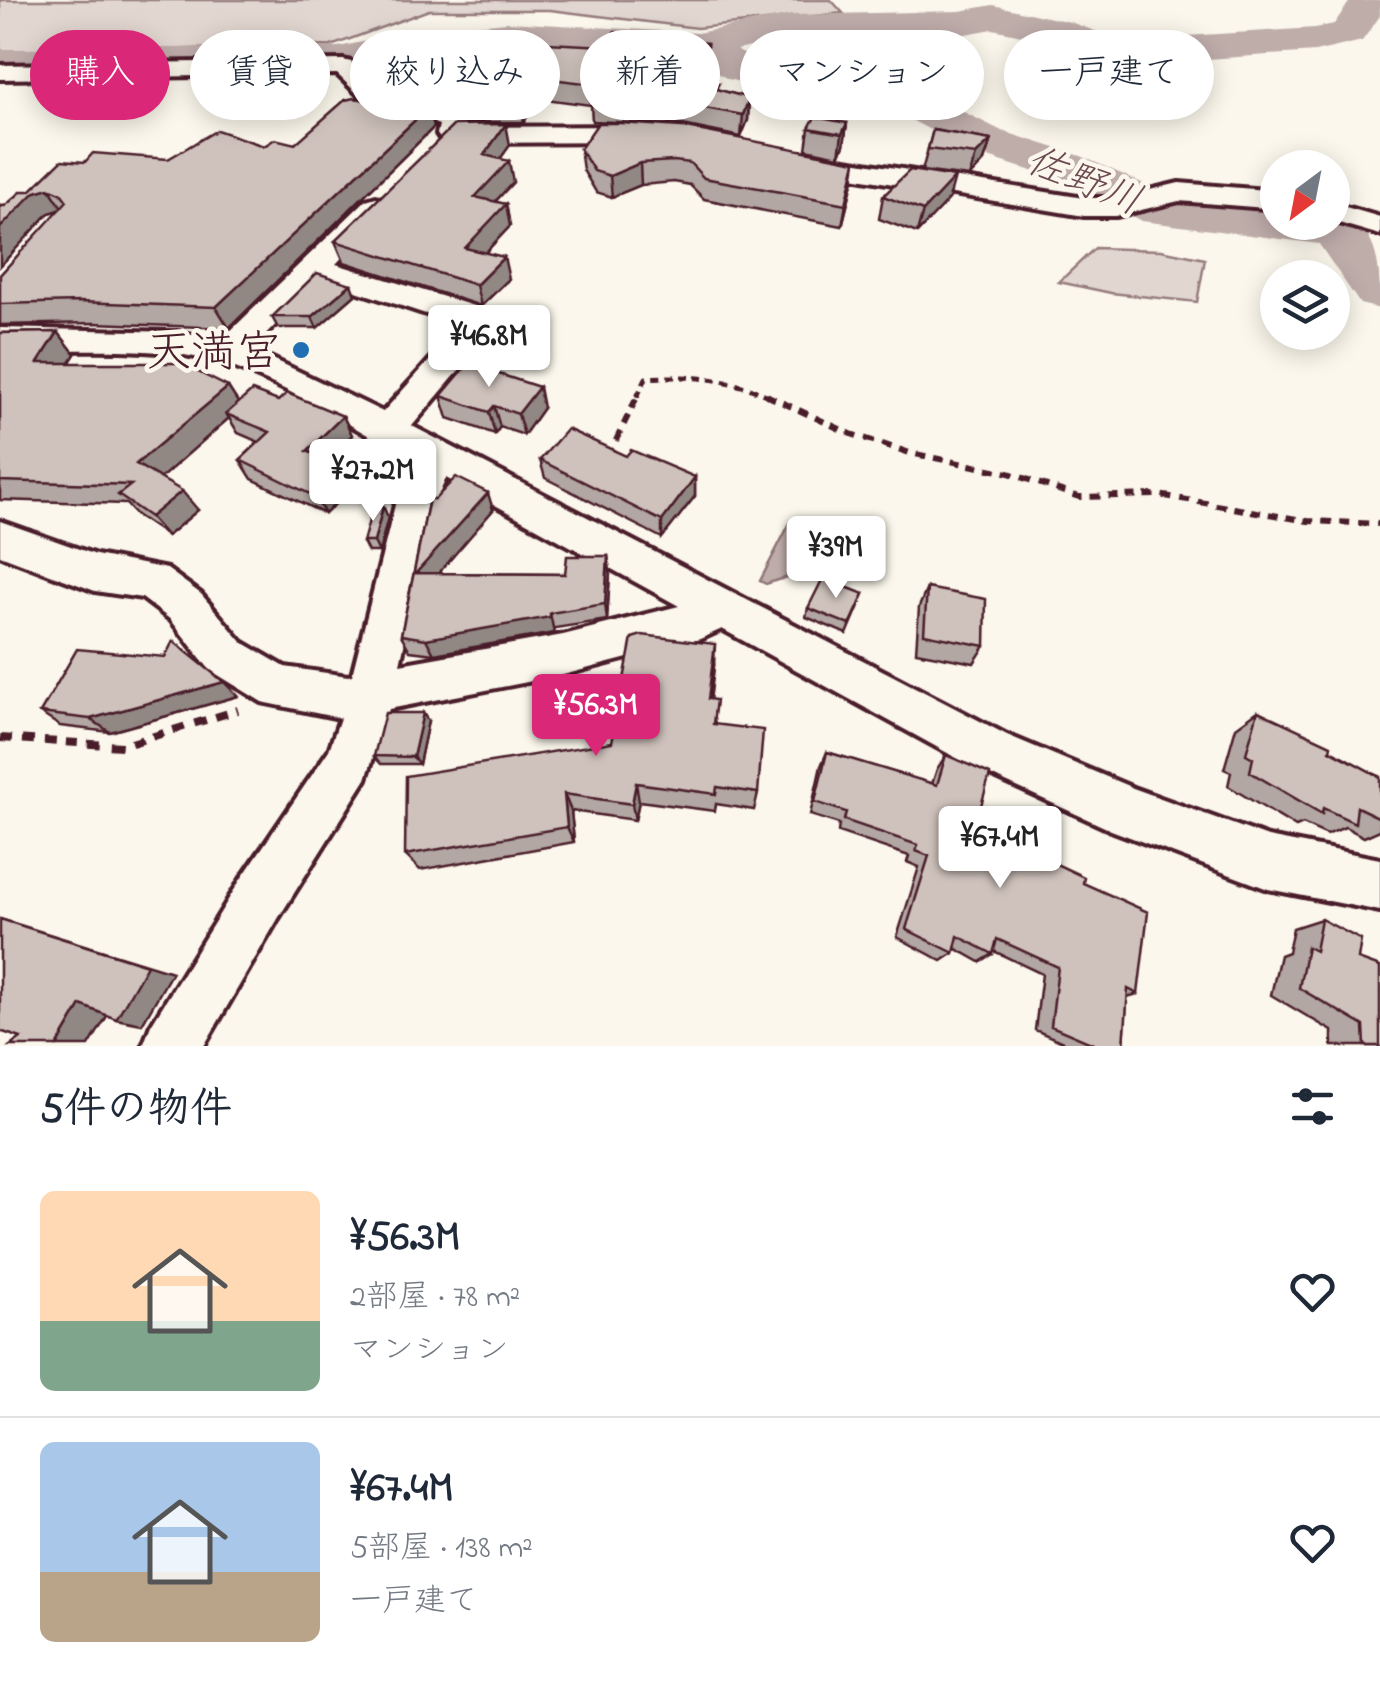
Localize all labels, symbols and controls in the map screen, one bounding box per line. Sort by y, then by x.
chip: 購入 [30,30,170,120]
chip: 賃貸 [190,30,330,120]
chip: 絞り込み [350,30,560,120]
chip: 新着 [580,30,720,120]
chip: マンション [740,30,984,120]
chip: 一戸建て [1004,30,1214,120]
water label: 佐野川 [1017,133,1150,233]
north arrow [1260,150,1350,240]
map controls [1260,150,1350,350]
button: layers [1260,260,1350,350]
pin: ¥46.8M [408,305,570,390]
text: ¥46.8M [450,314,528,361]
place label: 天満宮 [146,322,281,388]
marker: 天満宮 [290,339,312,361]
pin: ¥27.2M [292,439,454,524]
text: ¥27.2M [331,448,415,495]
pin: ¥39M [777,516,895,601]
text: ¥39M [809,525,863,572]
pin: ¥56.3M [515,674,677,759]
text: ¥56.3M [554,683,638,730]
pin: ¥67.4M [919,806,1081,891]
text: ¥67.4M [961,815,1039,862]
icon: filters [1285,1079,1340,1134]
text: 5件の物件 [40,1080,232,1141]
text: ¥56.3M [350,1208,460,1269]
icon: home [120,1231,240,1351]
icon: heart [1285,1264,1340,1319]
text: 2部屋 · 78 m² [350,1275,520,1322]
text: マンション [350,1328,509,1375]
text: ¥67.4M [350,1459,454,1520]
icon: home [120,1482,240,1602]
icon: heart [1285,1515,1340,1570]
text: 5部屋 · 138 m² [350,1526,533,1573]
text: 一戸建て [350,1579,478,1626]

